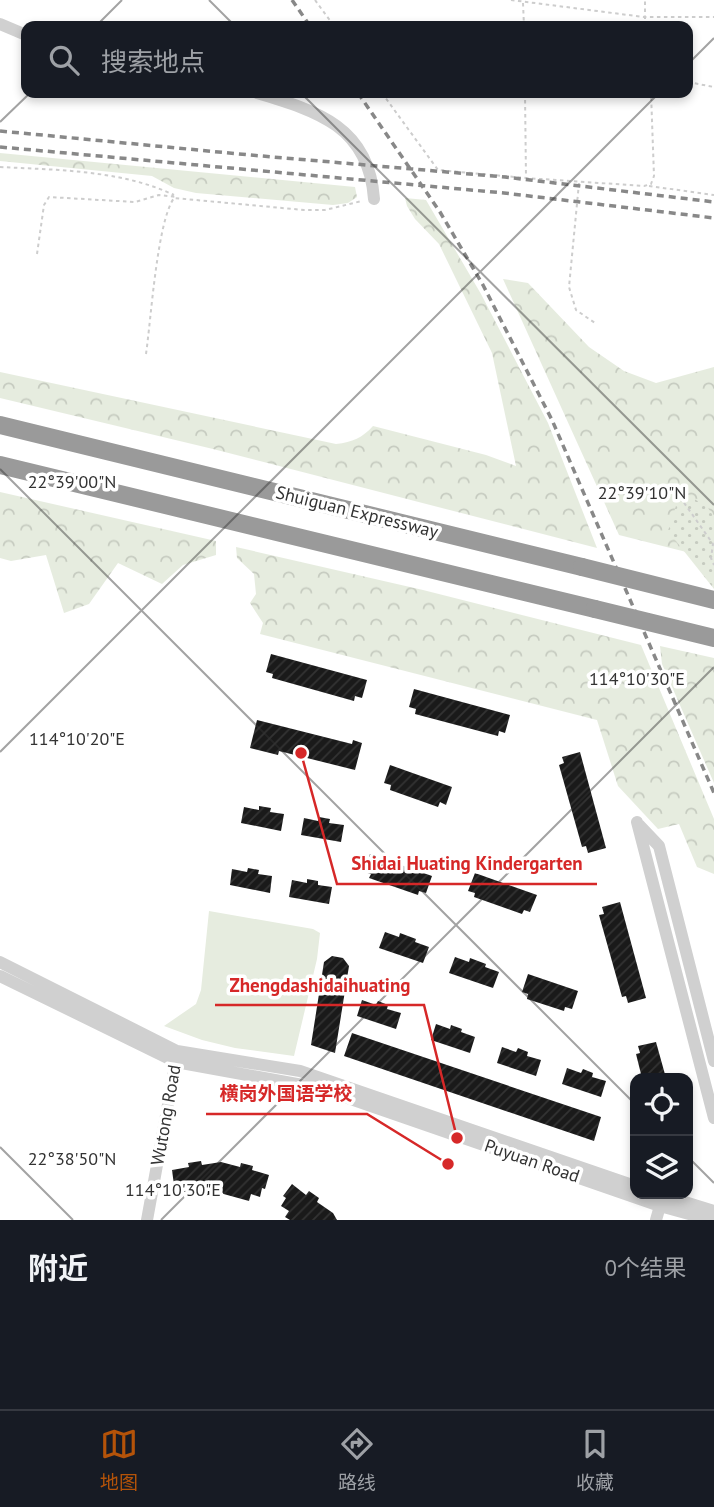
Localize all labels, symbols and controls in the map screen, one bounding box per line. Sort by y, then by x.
search box [21,21,693,98]
icon: search [45,41,83,79]
text: 搜索地点 [101,45,205,78]
text: 22°39'00"N [28,470,116,493]
street label: Shuiguan Expressway [274,480,441,543]
text: 22°39'10"N [598,481,686,504]
text: 114°10'30"E [589,667,685,690]
text: 114°10'20"E [29,727,125,750]
callout: Shidai Huating Kindergarten [337,844,597,884]
text: Shidai Huating Kindergarten [351,851,583,875]
callout: Zhengdashidaihuating [215,965,424,1005]
text: Zhengdashidaihuating [230,973,411,997]
street label: Wutong Road [145,1063,186,1167]
map controls [630,1073,693,1199]
button: locate [630,1073,693,1136]
callout: 横岗外国语学校 [206,1074,367,1114]
text: 横岗外国语学校 [219,1081,353,1105]
street label: Puyuan Road [482,1134,583,1188]
button: layers [630,1136,693,1199]
text: 22°38'50"N [28,1147,116,1170]
text: 114°10'30"E [125,1178,221,1201]
text: 附近 [28,1248,88,1287]
text: 0个结果 [604,1253,686,1282]
tab: 地图 [100,1425,138,1494]
tab: 路线 [338,1425,376,1494]
tab: 收藏 [576,1425,614,1494]

